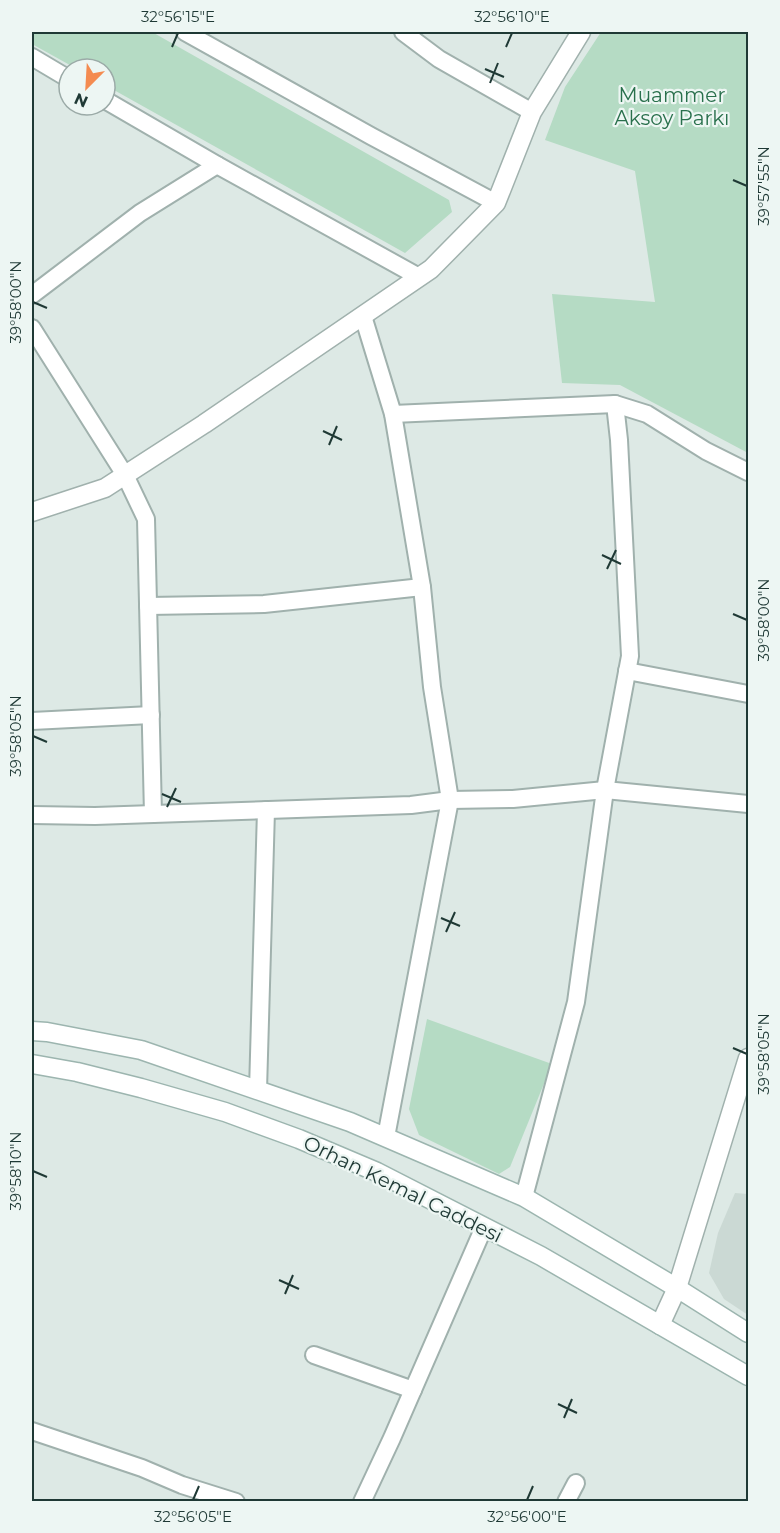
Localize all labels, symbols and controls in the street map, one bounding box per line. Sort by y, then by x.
text: 32°56'15"E [141,7,215,26]
text: 32°56'10"E [474,7,550,26]
north arrow [57,57,117,117]
park label: Muammer Aksoy Parkı [615,83,729,130]
text: N [71,89,91,112]
text: 39°57'55"N [754,146,773,226]
text: 39°58'00"N [6,260,25,344]
text: 39°58'00"N [754,578,773,662]
text: 39°58'05"N [6,695,25,777]
text: 39°58'05"N [754,1013,773,1095]
street label: Orhan Kemal Caddesi [300,1130,506,1248]
text: 39°58'10"N [6,1131,25,1211]
text: 32°56'05"E [154,1507,232,1526]
text: 32°56'00"E [487,1507,567,1526]

